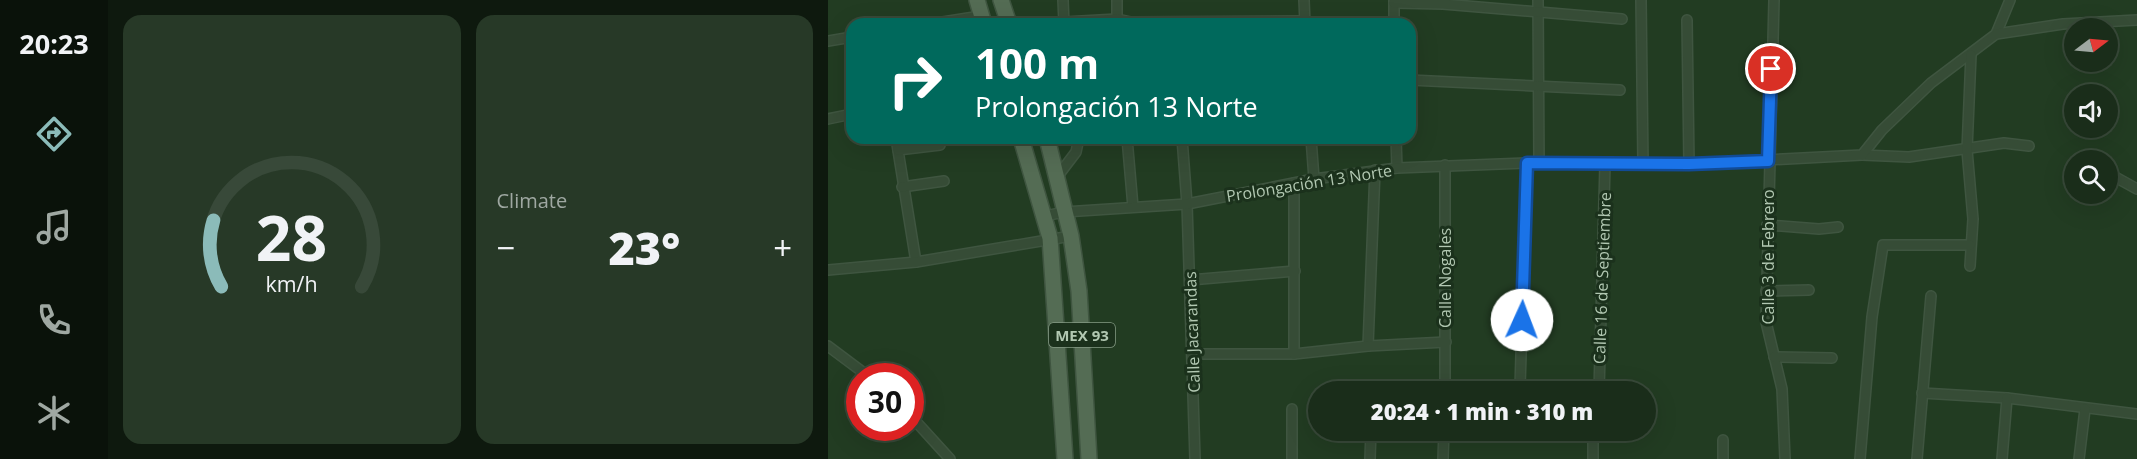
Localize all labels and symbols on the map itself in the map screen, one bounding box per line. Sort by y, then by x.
north arrow [2064,18,2118,72]
pin [1745,43,1796,94]
street label: Prolongación 13 Norte [1225,159,1393,207]
street label: Calle 3 de Febrero [1757,189,1779,325]
street label: Calle 16 de Septiembre [1588,192,1616,364]
street label: Calle Nogales [1434,228,1456,328]
street label: Calle Jacarandas [1179,271,1205,393]
position arrow [1490,288,1554,352]
road number: MEX 93 [1049,323,1115,347]
speed limit sign: 30 [846,363,924,441]

